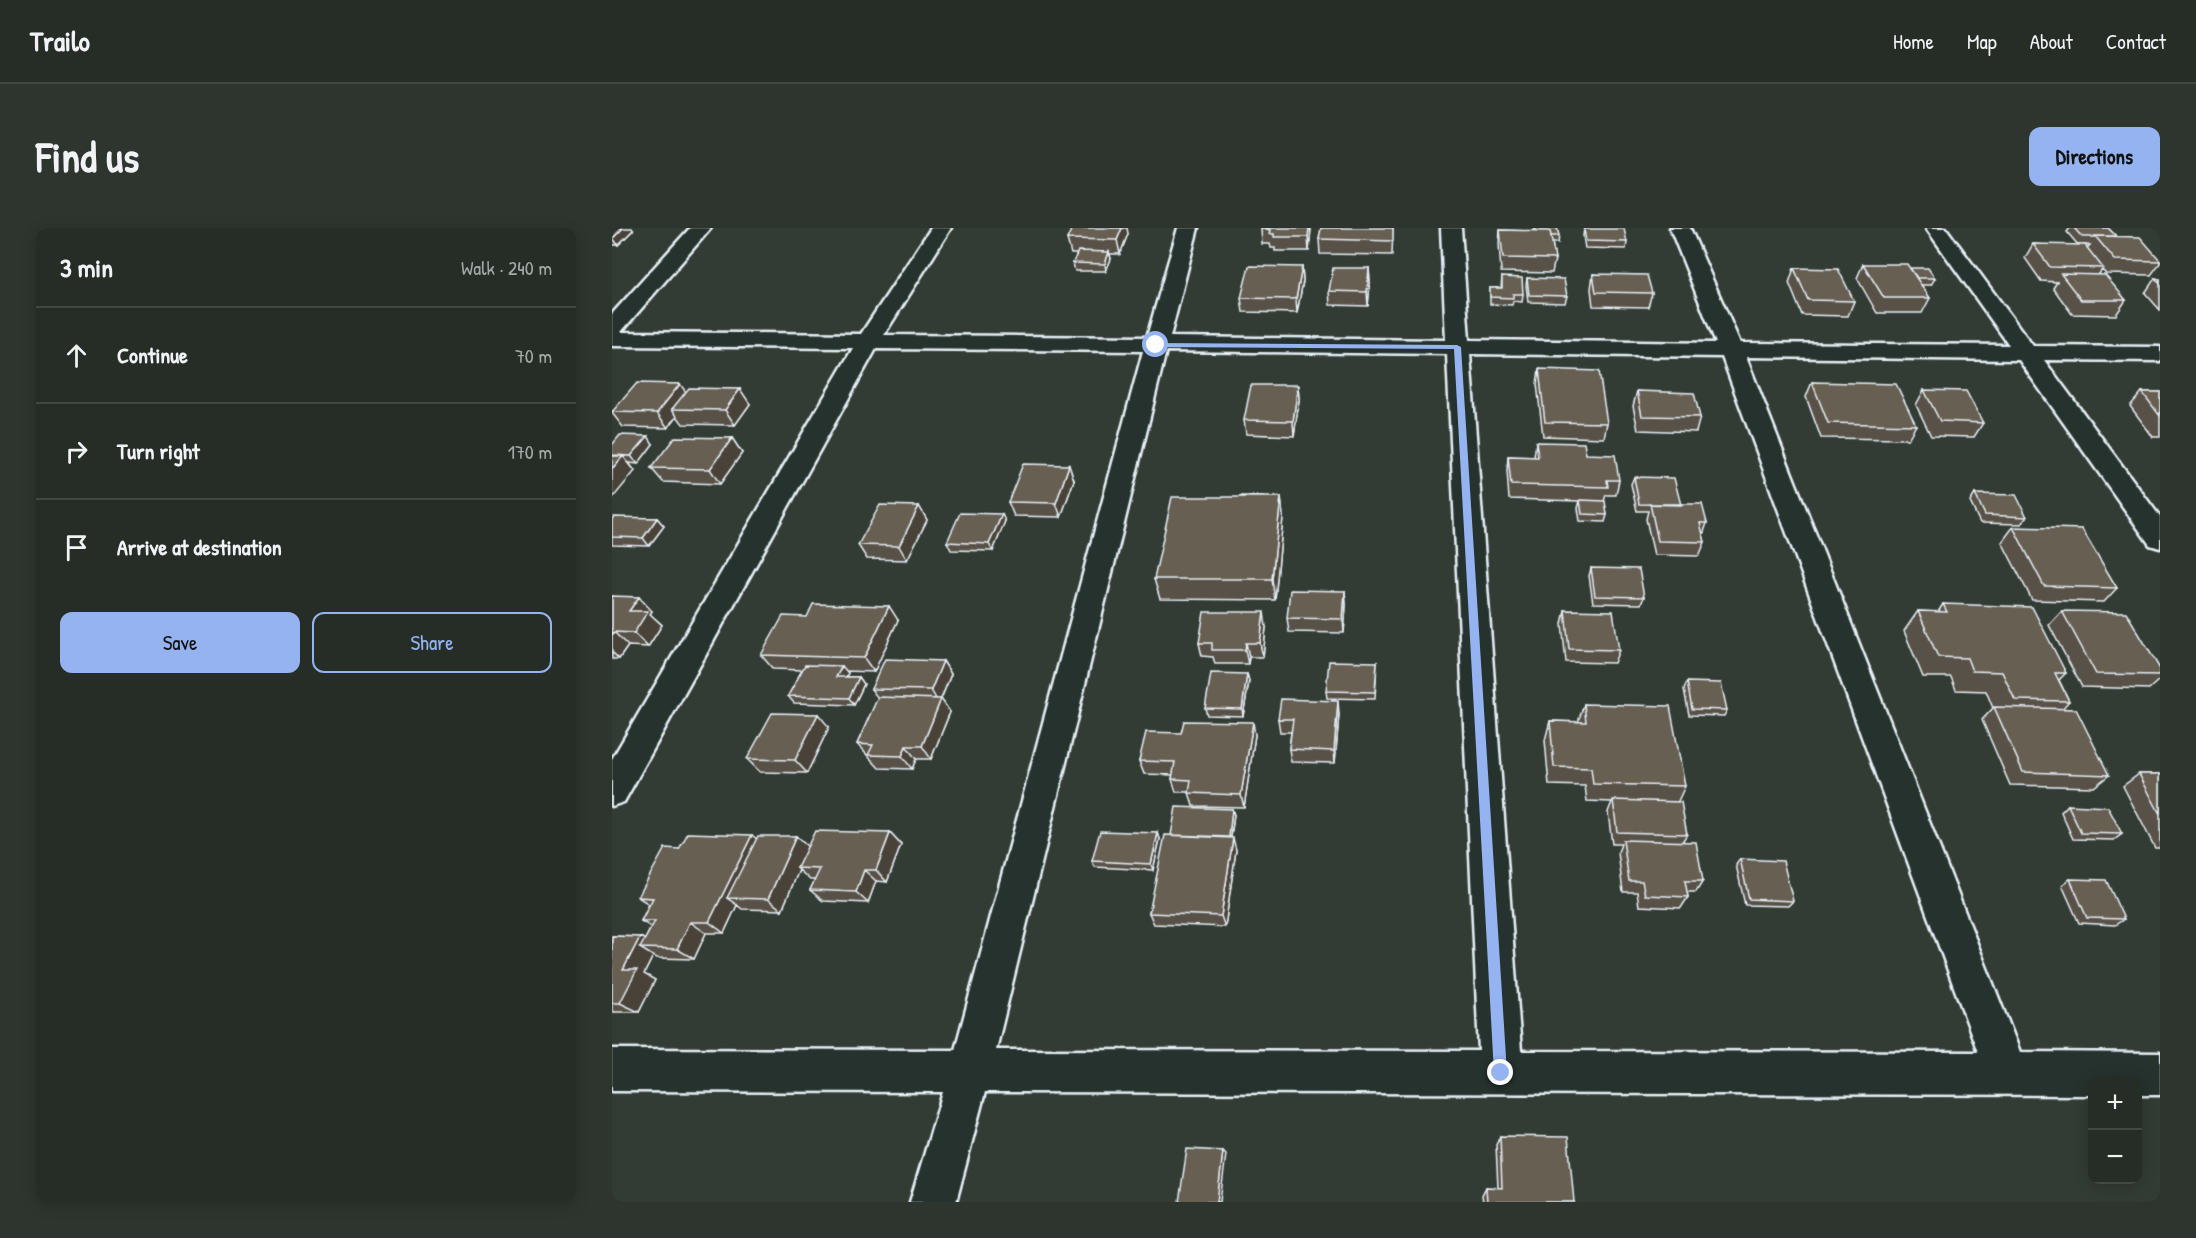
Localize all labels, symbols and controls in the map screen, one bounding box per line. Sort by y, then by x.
text: Trailo [30,22,90,60]
text: Home [1893,27,1934,56]
text: Map [1967,27,1997,56]
text: About [2030,27,2073,56]
text: Contact [2106,27,2166,56]
button: Directions [2029,127,2160,186]
text: Find us [36,128,139,185]
text: 3 min [60,250,113,285]
text: Walk · 240 m [461,254,552,281]
route start [1142,331,1168,357]
icon: ahead [60,339,93,372]
text: Continue [117,340,188,370]
text: 70 m [515,342,552,369]
icon: right [60,435,93,468]
text: Turn right [117,436,200,466]
text: 170 m [508,438,552,465]
icon: arrive [60,531,93,564]
text: Arrive at destination [117,532,282,562]
button: Save [60,612,300,673]
button: Share [312,612,552,673]
route end [1487,1059,1513,1085]
map controls [2088,1076,2142,1184]
button: + [2088,1076,2142,1130]
button: − [2088,1130,2142,1184]

